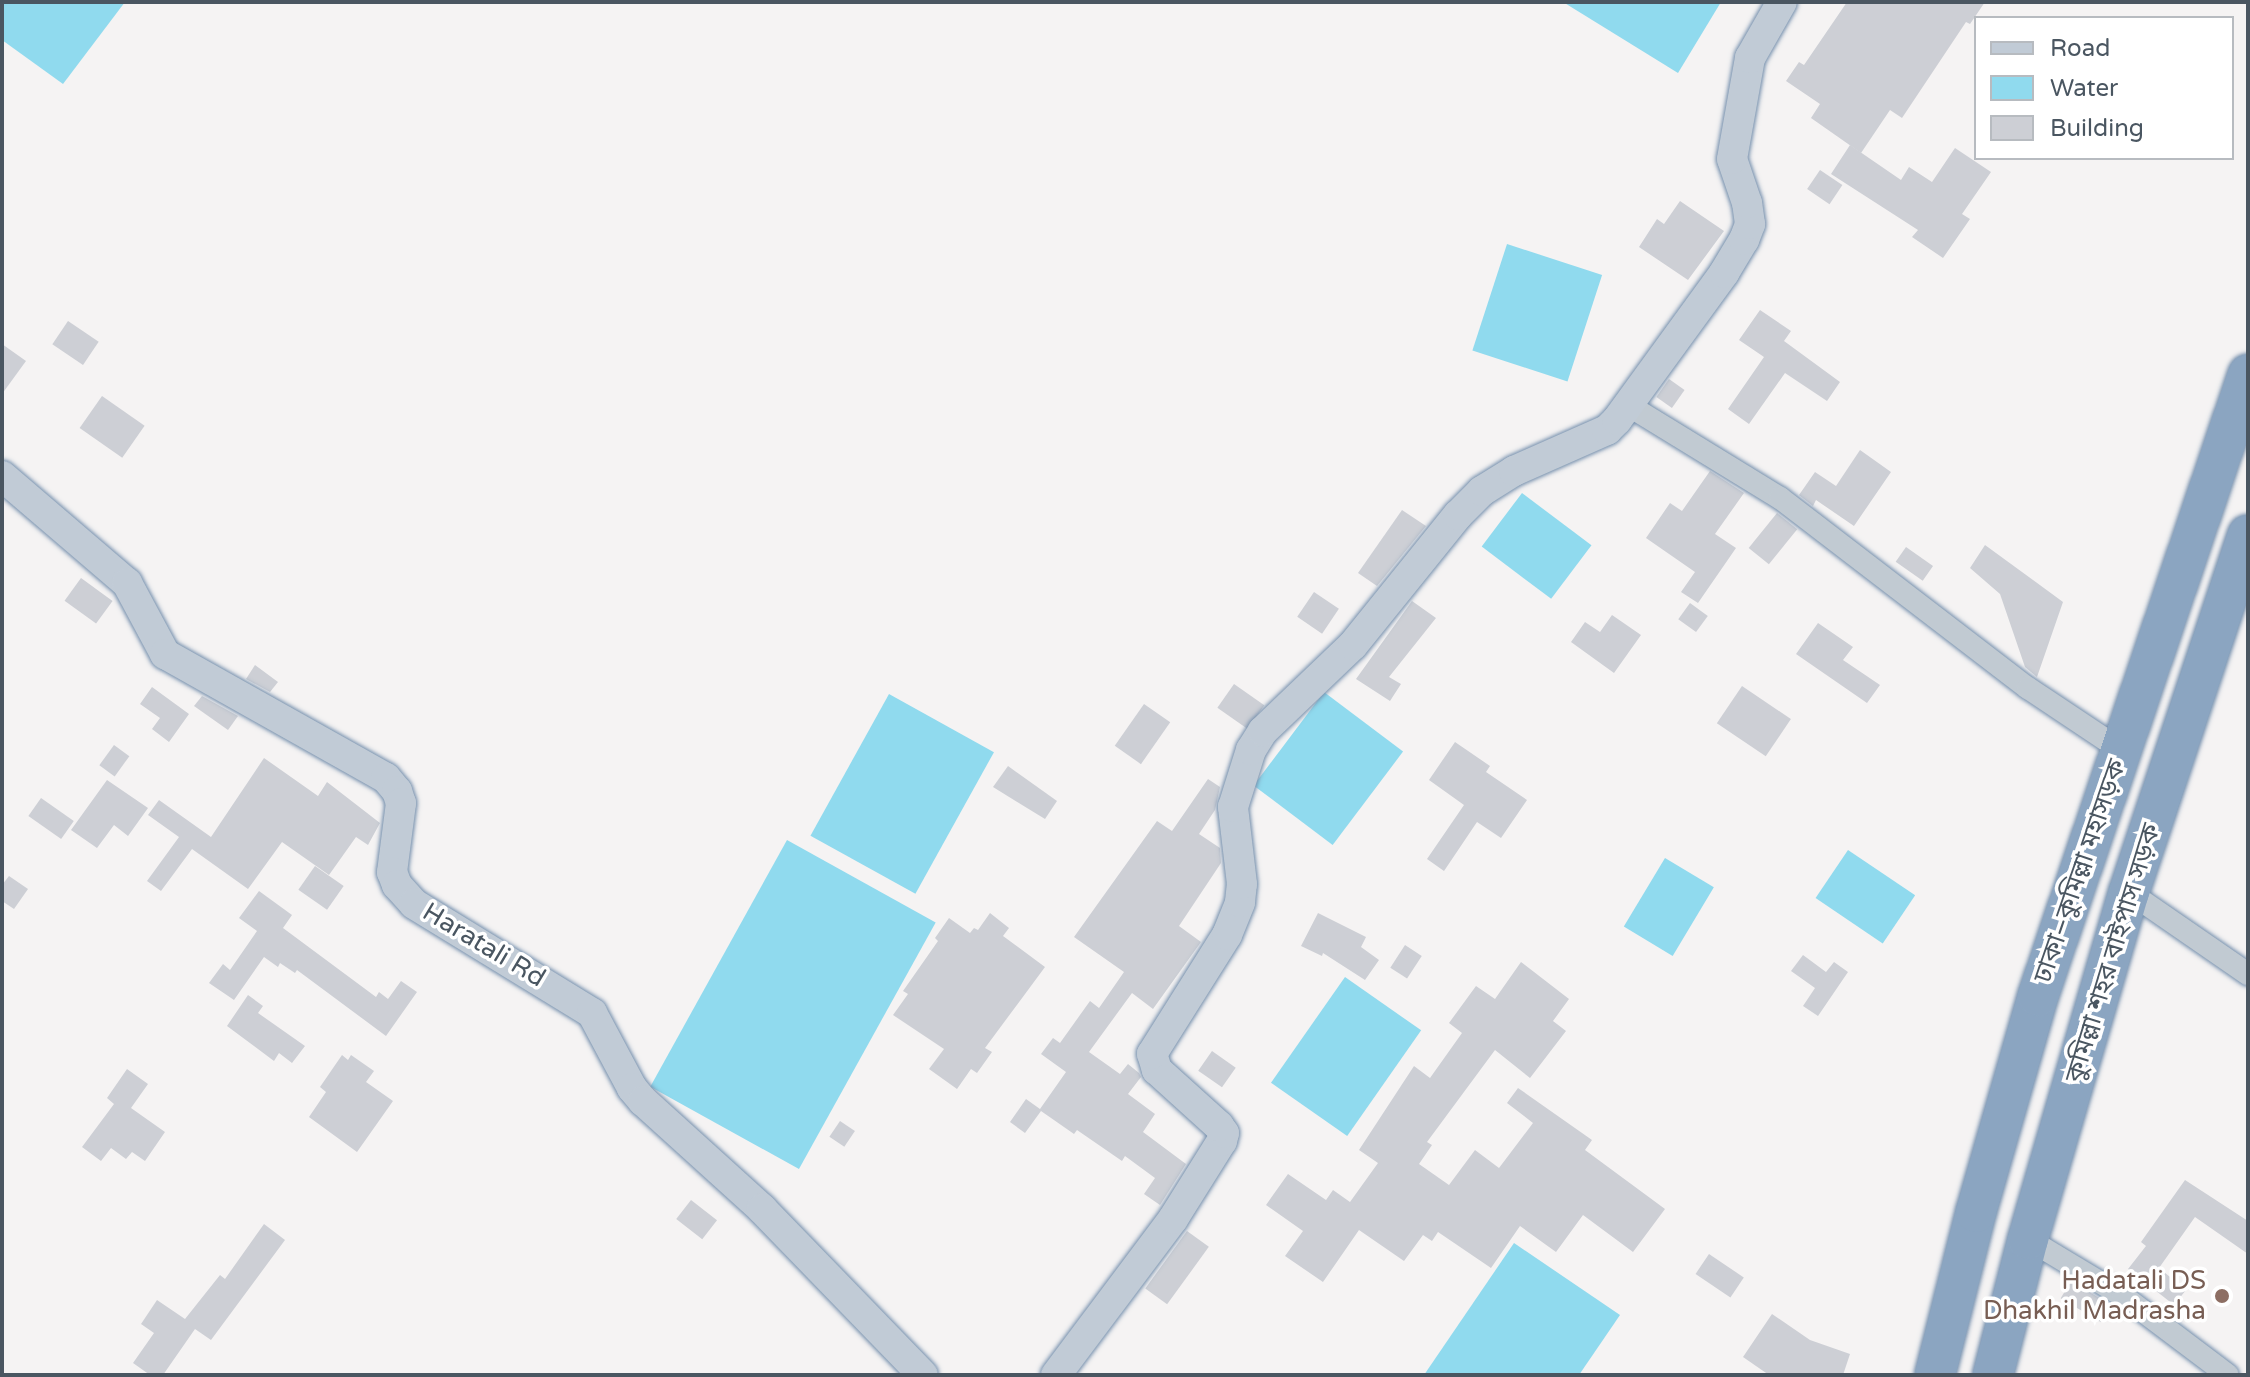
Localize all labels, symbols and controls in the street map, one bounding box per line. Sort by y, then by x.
legend [1974,16,2234,160]
text: Road [2050,34,2110,63]
text: Water [2050,74,2118,103]
text: Building [2050,114,2144,143]
street label: ঢাকা–কুমিল্লা মহাসড়ক [2027,755,2133,987]
street label: কুমিল্লা শহর বাইপাস সড়ক [2059,820,2167,1086]
street label: Haratali Rd [417,896,551,994]
place label: Hadatali DS Dhakhil Madrasha [1983,1265,2206,1326]
marker: Hadatali DS Dhakhil Madrasha [2213,1287,2231,1305]

